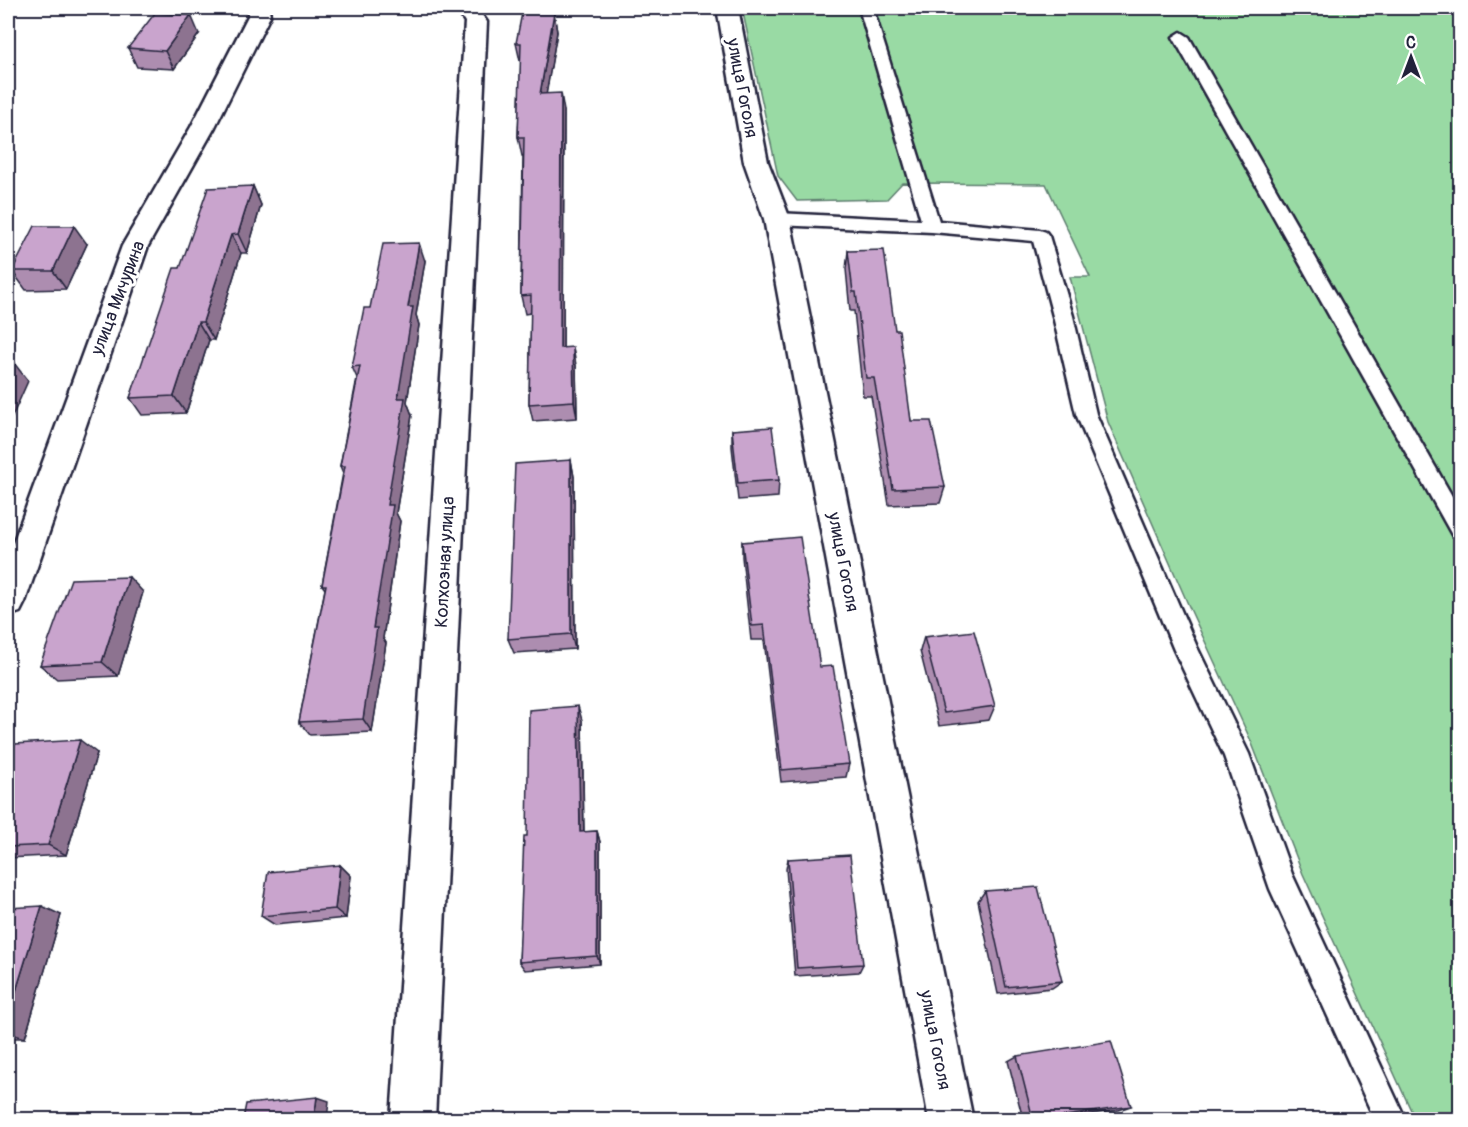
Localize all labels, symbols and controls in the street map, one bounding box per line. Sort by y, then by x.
north arrow [1381,27,1441,87]
text: С [1406,33,1416,53]
street label: улица Гоголя [721,35,763,140]
street label: улица Мичурина [85,238,150,359]
street label: Колхозная улица [430,496,460,628]
street label: улица Гоголя [822,509,864,614]
street label: улица Гоголя [914,987,956,1092]

